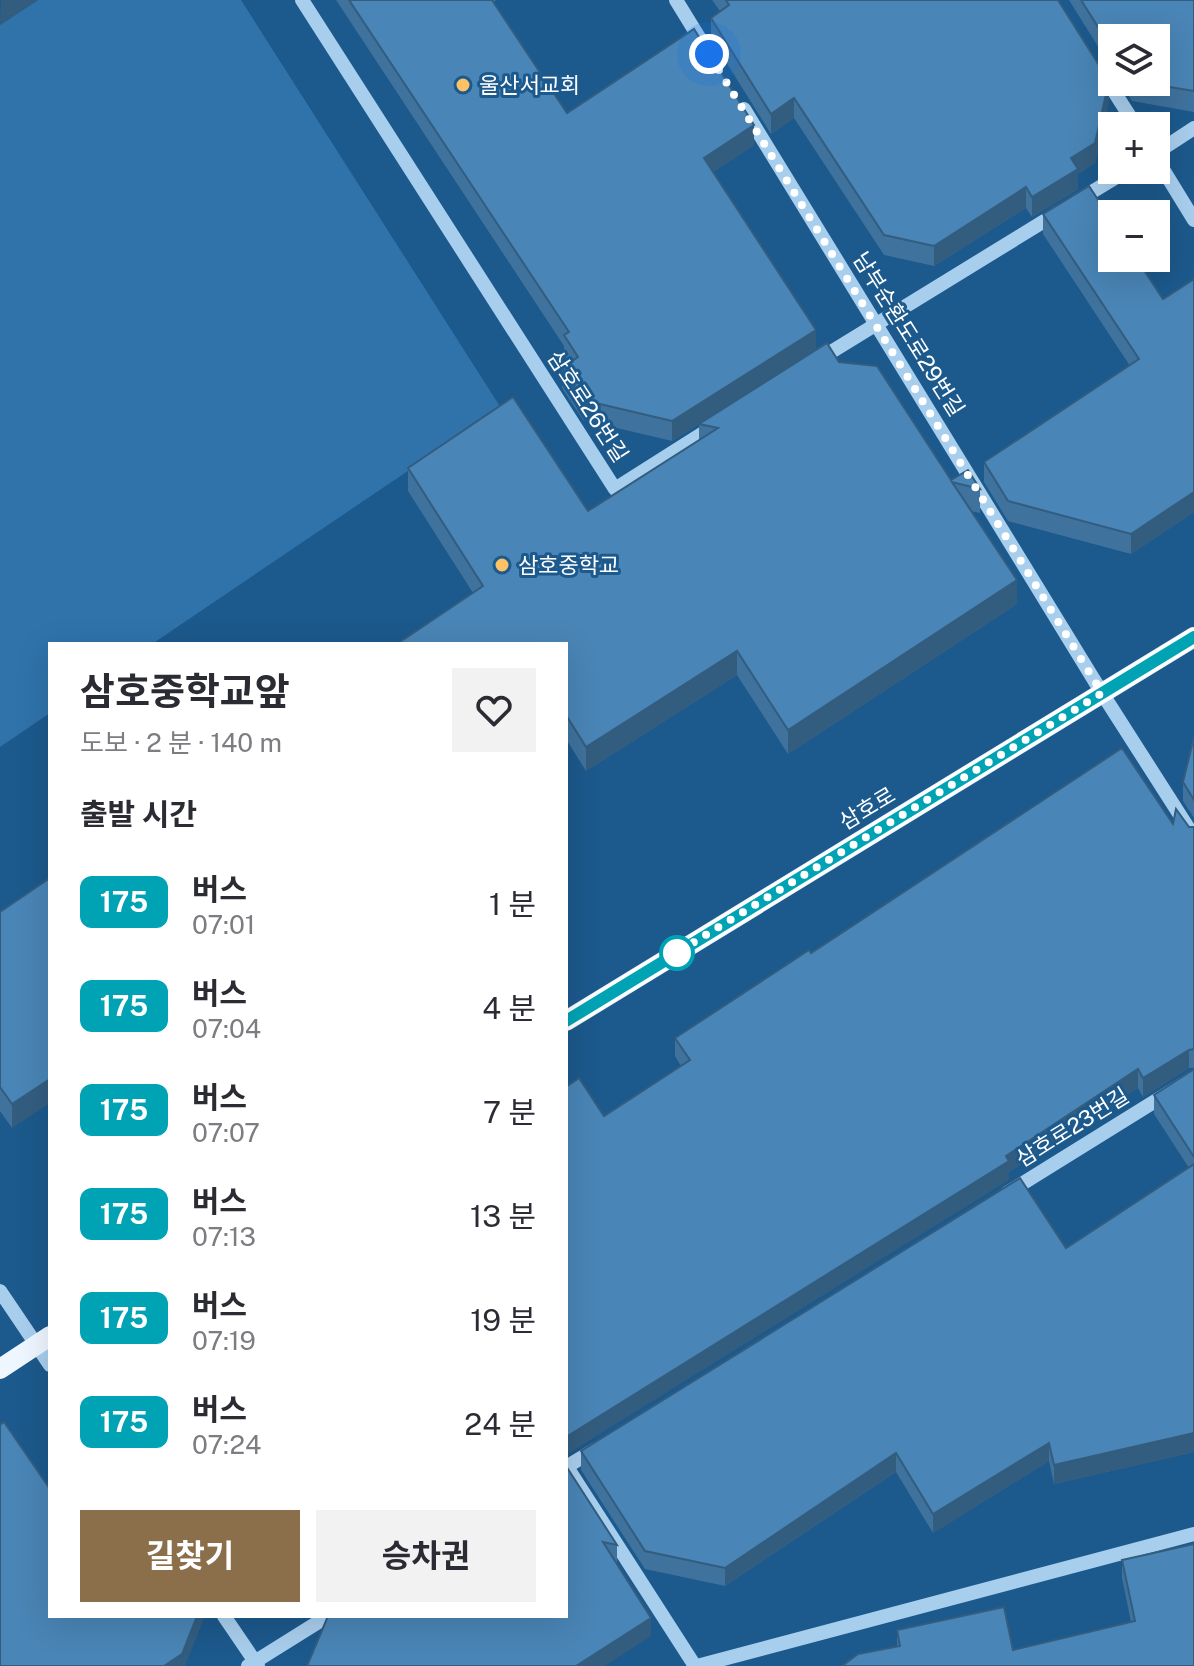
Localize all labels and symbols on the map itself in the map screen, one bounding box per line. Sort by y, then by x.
your location [689,34,729,74]
place label: 울산서교회 [479,72,580,98]
marker: 울산서교회 [454,76,472,94]
street label: 남부순환도로29번길 [848,247,970,421]
street label: 삼호로26번길 [542,345,634,467]
place label: 삼호중학교 [518,552,619,578]
marker: 삼호중학교 [493,556,511,574]
street label: 삼호로 [834,781,900,835]
unlabelled marker [660,936,694,970]
street label: 삼호로23번길 [1011,1082,1133,1172]

